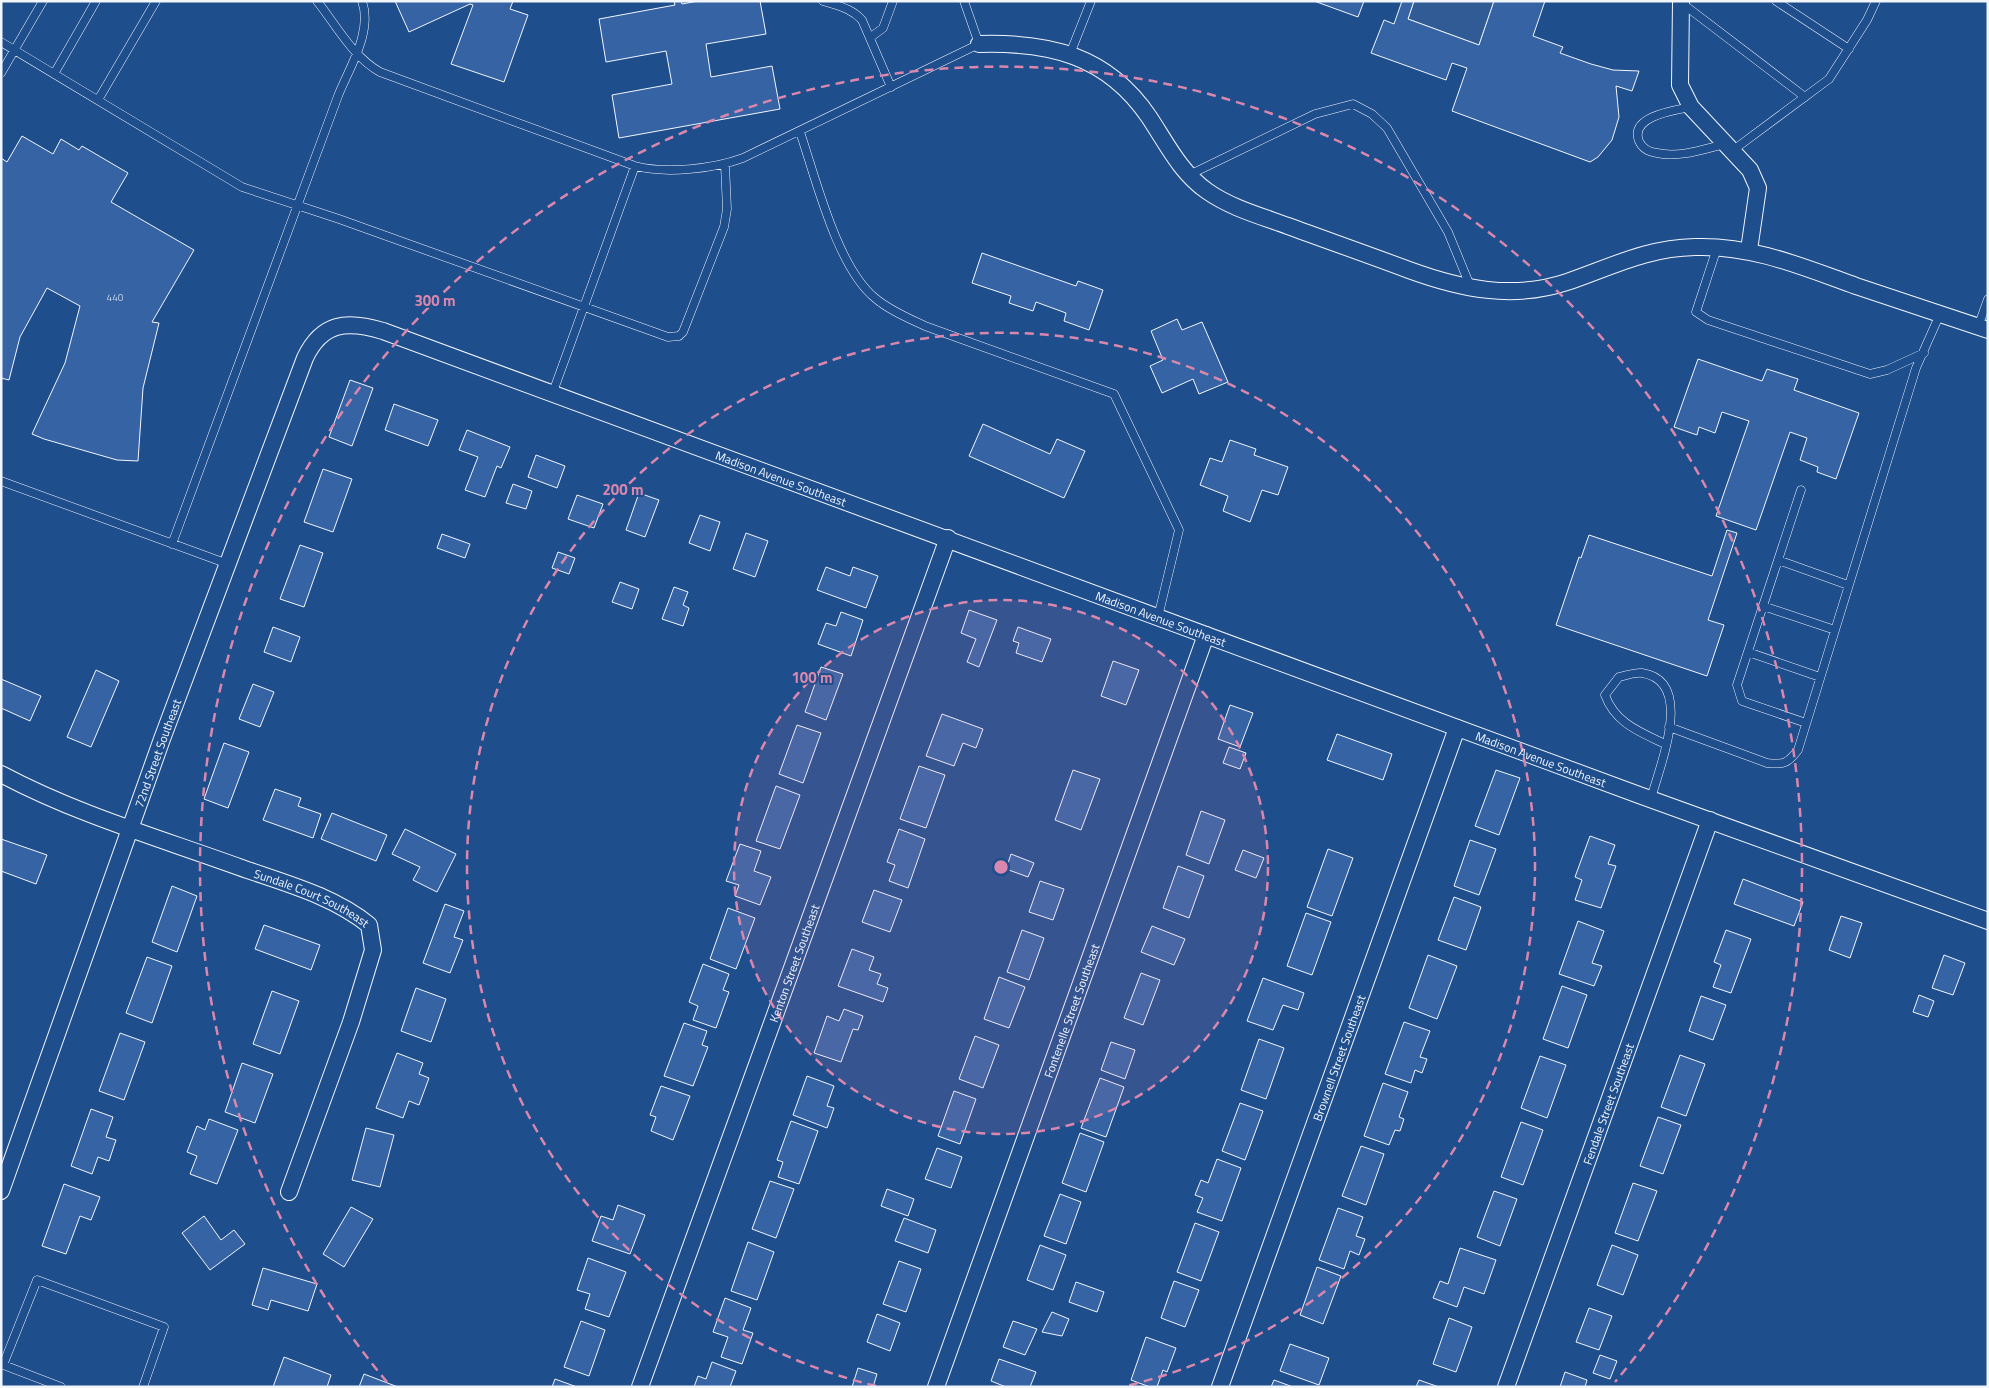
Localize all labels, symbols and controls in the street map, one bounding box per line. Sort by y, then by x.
text: 300 m [414,289,456,312]
house number: 440 [107,290,124,305]
street label: Madison Avenue Southeast [713,445,850,511]
text: 200 m [602,478,644,501]
street label: Madison Avenue Southeast [1093,586,1230,652]
text: 100 m [791,666,833,689]
street label: 72nd Street Southeast [129,695,186,810]
street label: Madison Avenue Southeast [1473,726,1610,792]
centre of rings [992,858,1010,876]
street label: Sundale Court Southeast [252,863,374,932]
street label: Kenton Street Southeast [764,901,824,1025]
street label: Fontenelle Street Southeast [1038,940,1104,1080]
street label: Brownell Street Southeast [1307,991,1370,1123]
street label: Fendale Street Southeast [1577,1040,1639,1167]

